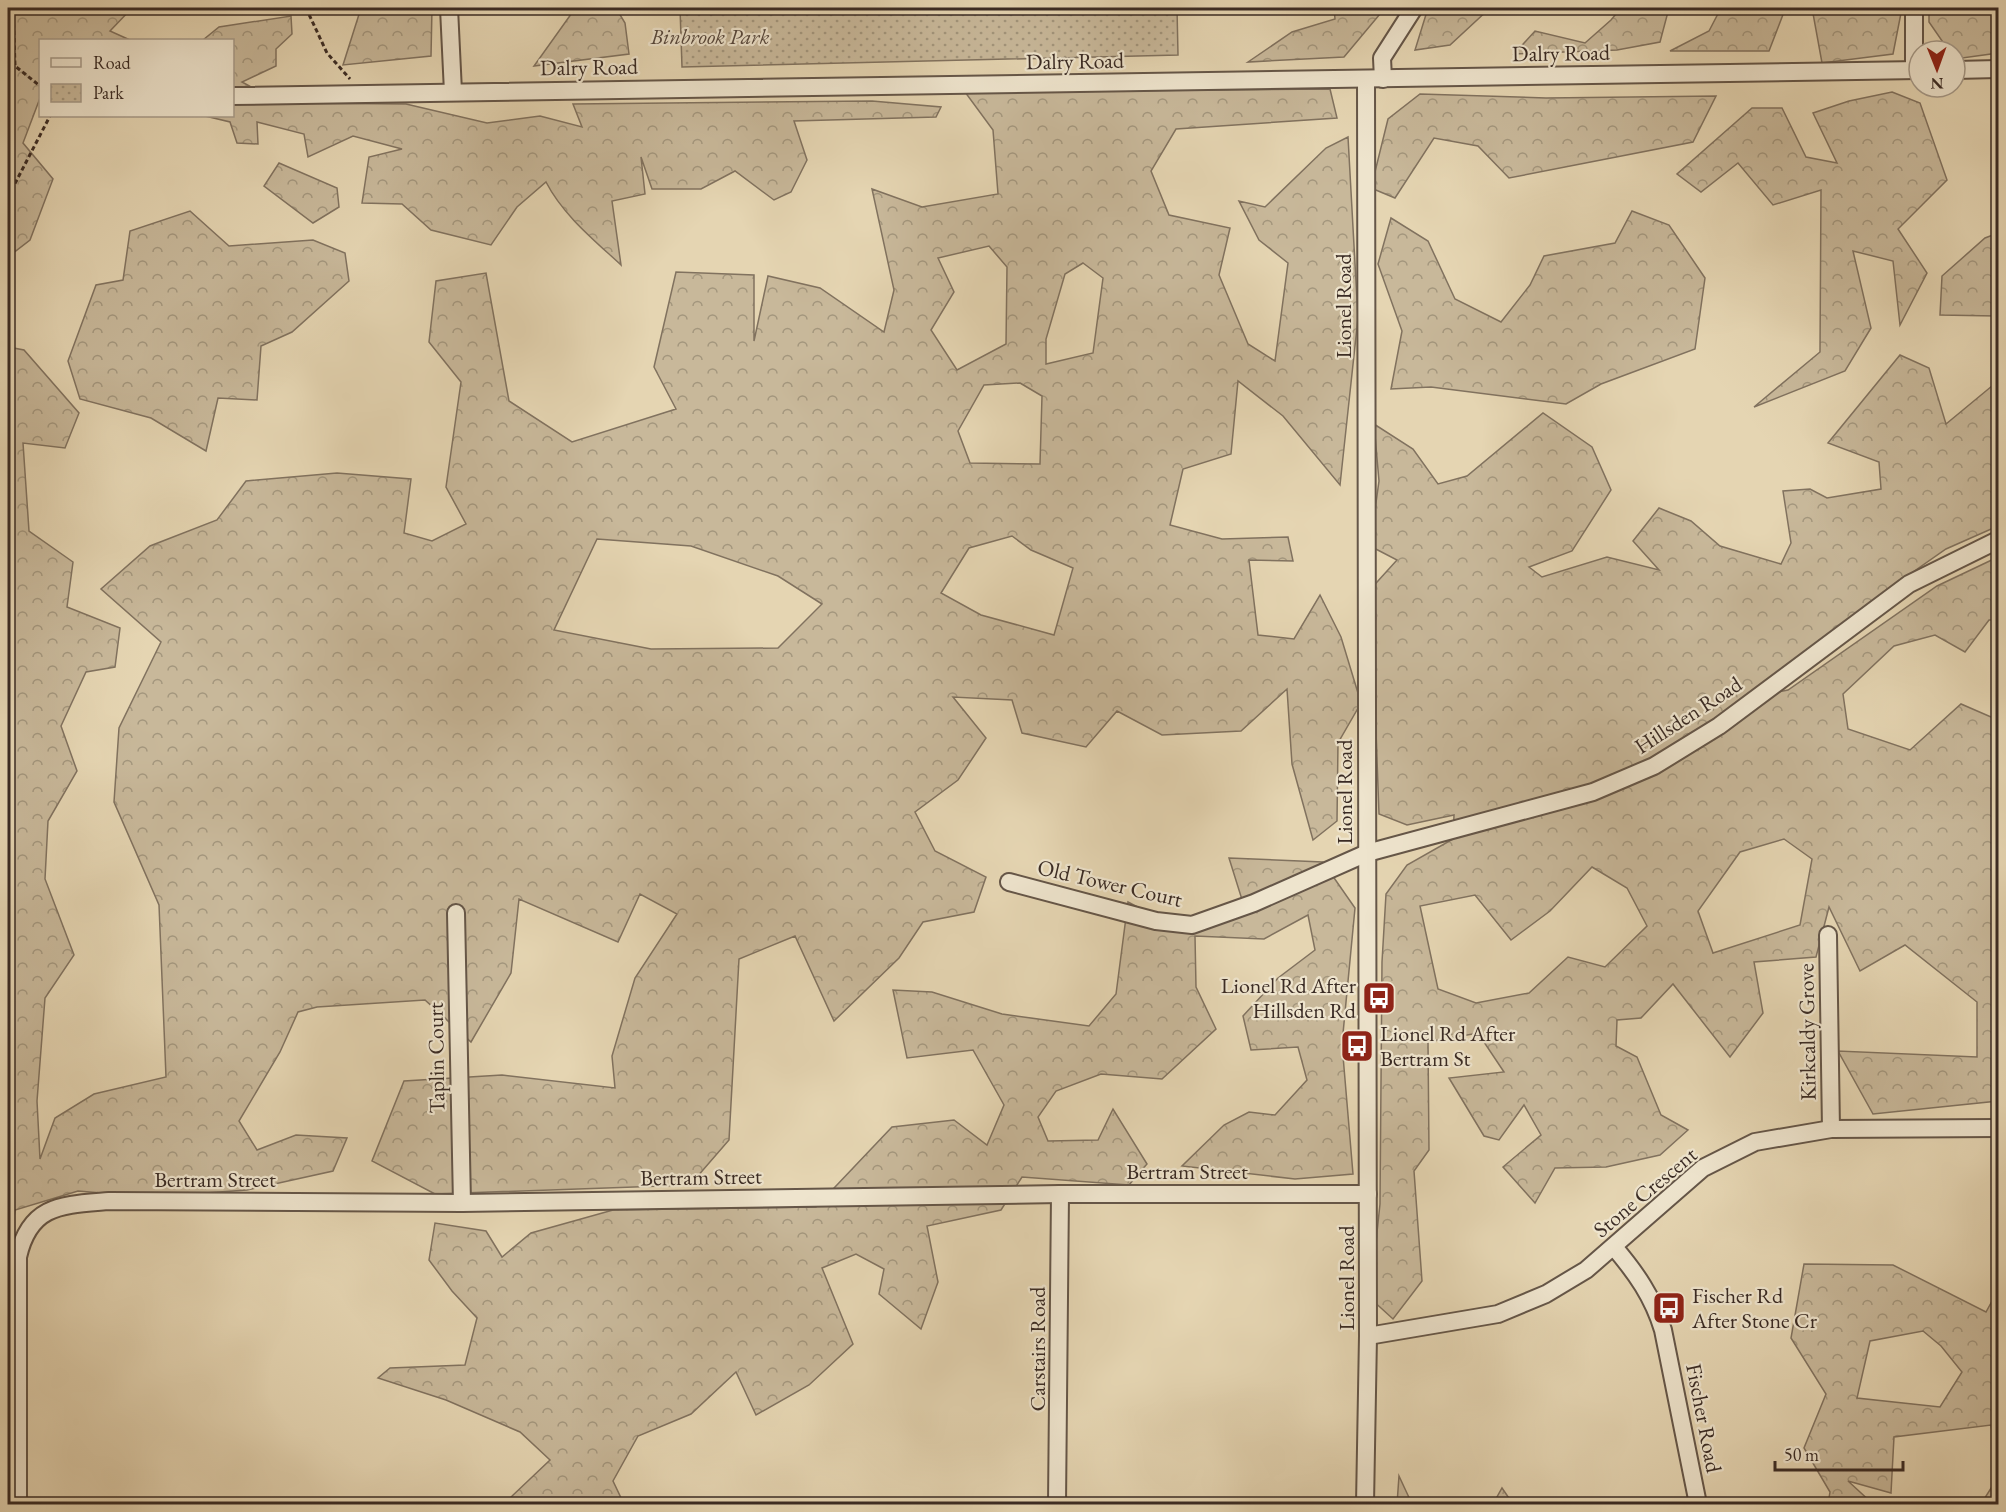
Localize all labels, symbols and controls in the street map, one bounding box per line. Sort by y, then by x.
park label: Binbrook Park [650,22,769,51]
street label: Dalry Road [1512,38,1611,68]
legend [39,39,234,117]
north arrow [1907,39,1967,99]
street label: Dalry Road [1026,46,1125,76]
text: Road [93,51,132,74]
street label: Dalry Road [540,52,639,82]
text: N [1931,73,1944,94]
text: Park [93,81,124,104]
street label: Lionel Road [1329,253,1358,359]
street label: Hillsden Road [1629,669,1748,761]
street label: Lionel Road [1330,739,1359,845]
street label: Old Tower Court [1035,852,1185,914]
street label: Kirkcaldy Grove [1791,963,1823,1101]
place label: Lionel Rd After Hillsden Rd [1221,971,1357,1025]
bus stop icon: Lionel Rd After Hillsden Rd [1361,980,1397,1016]
street label: Taplin Court [421,1002,451,1114]
place label: Lionel Rd After Bertram St [1380,1019,1516,1073]
bus stop icon: Lionel Rd After Bertram St [1339,1028,1375,1064]
street label: Stone Crescent [1587,1140,1703,1244]
street label: Bertram Street [1126,1157,1248,1186]
street label: Bertram Street [640,1161,762,1193]
street label: Bertram Street [154,1165,276,1194]
street label: Lionel Road [1332,1225,1361,1331]
place label: Fischer Rd After Stone Cr [1691,1281,1818,1335]
street label: Carstairs Road [1023,1286,1052,1411]
bus stop icon: Fischer Rd After Stone Cr [1651,1290,1687,1326]
street label: Fischer Road [1679,1361,1729,1476]
scale bar [1775,1434,1902,1472]
text: 50 m [1784,1443,1819,1466]

